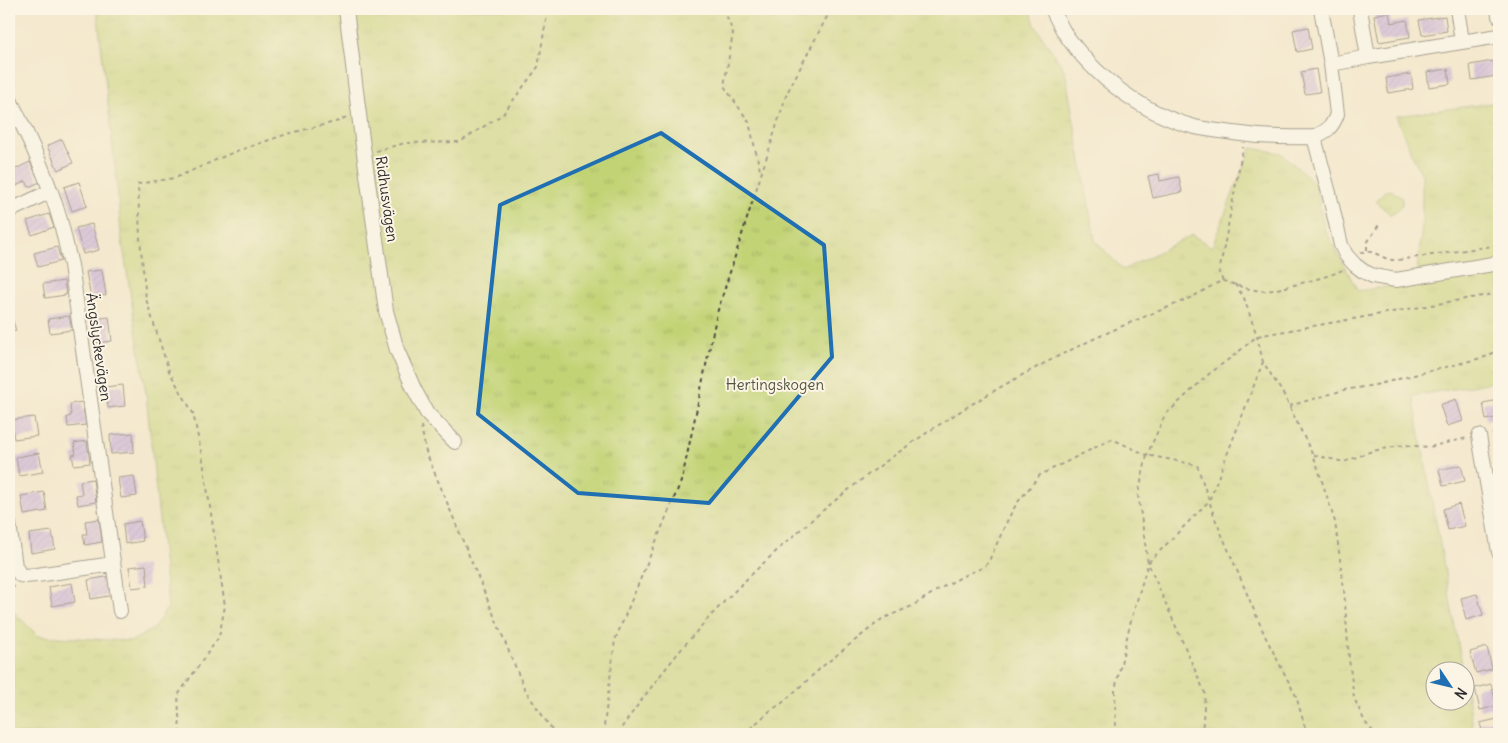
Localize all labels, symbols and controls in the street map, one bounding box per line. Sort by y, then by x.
street label: Ridhusvägen [372,155,402,244]
street label: Ängslyckevägen [82,291,116,403]
park label: Hertingskogen [726,375,824,394]
north arrow [1426,660,1476,710]
text: N [1450,684,1471,703]

